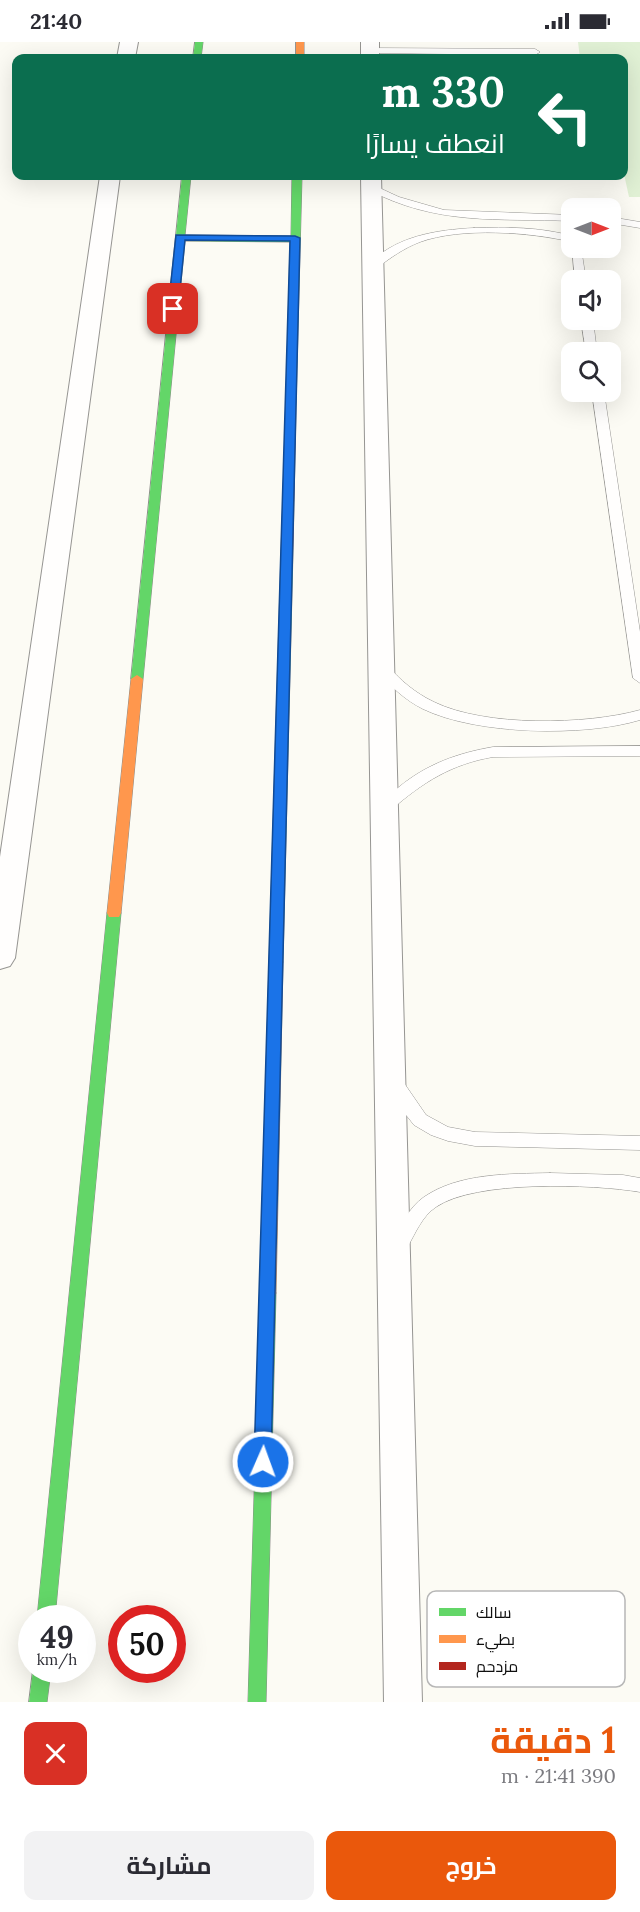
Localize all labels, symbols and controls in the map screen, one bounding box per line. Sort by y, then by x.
text: 21:40 [30,7,82,35]
text: 330 m [382,65,505,119]
icon: left [526,78,604,156]
text: انعطف يسارًا [365,126,505,160]
north arrow [561,198,621,258]
map controls [561,198,621,402]
button: sound [561,270,621,330]
pin [147,283,198,334]
icon: arrive [156,292,189,325]
button: search [561,342,621,402]
position arrow [231,1430,295,1494]
legend [427,1591,625,1687]
text: سالك [476,1602,511,1622]
speed limit sign: 50 [108,1605,186,1683]
text: 49 [40,1618,74,1656]
text: بطيء [476,1629,515,1653]
text: km/h [37,1650,77,1669]
text: مزدحم [476,1656,518,1678]
text: 1 دقيقة [490,1717,616,1763]
button: close [24,1722,87,1785]
text: 390 m · 21:41 [501,1763,616,1788]
button: مشاركة [24,1831,314,1900]
button: خروج [326,1831,616,1900]

